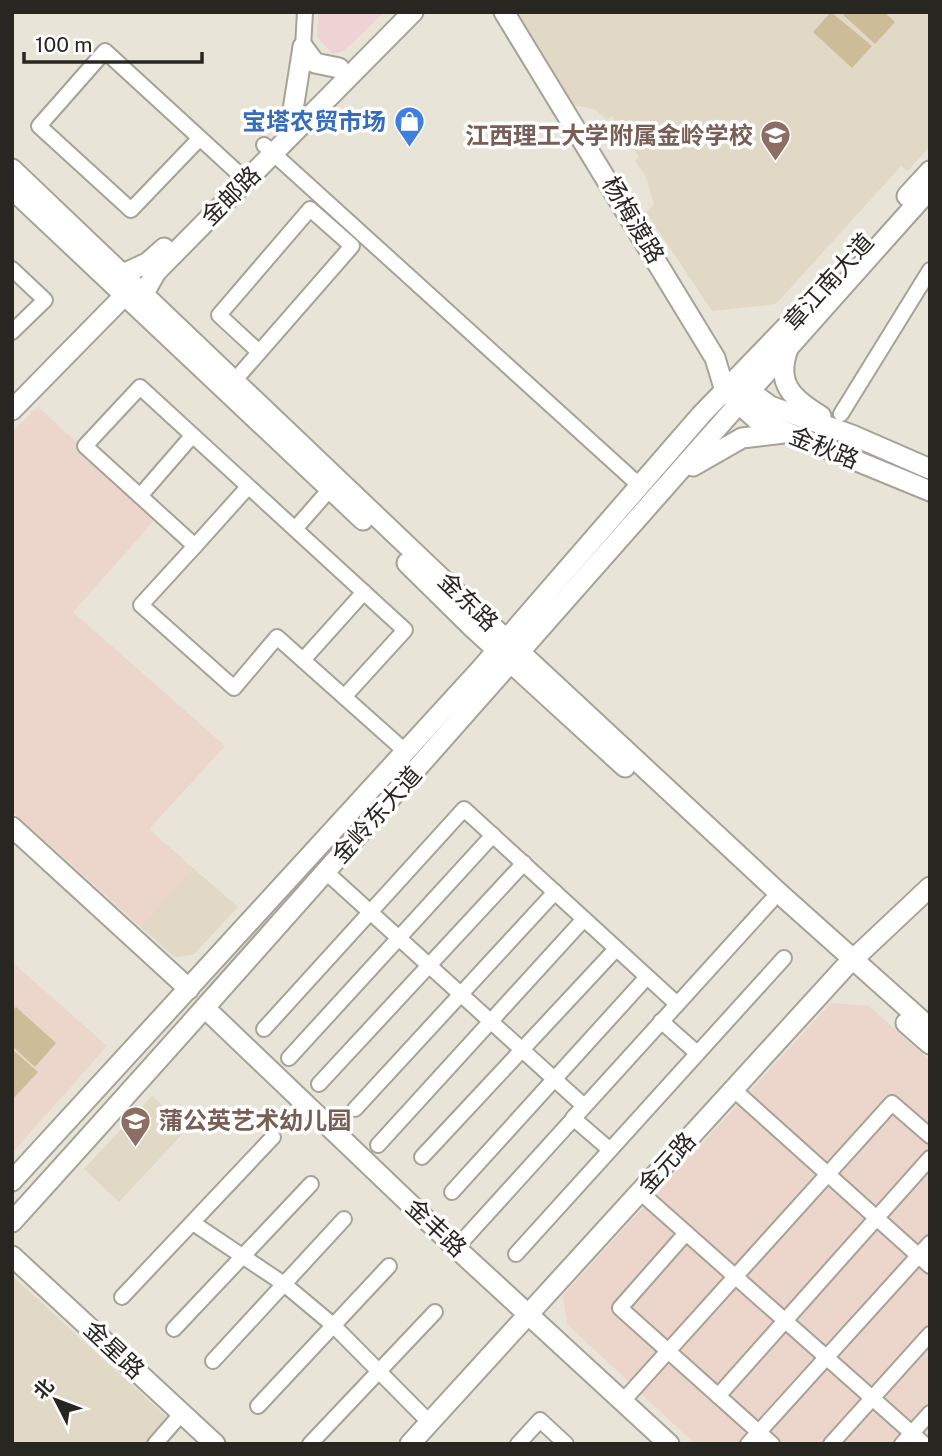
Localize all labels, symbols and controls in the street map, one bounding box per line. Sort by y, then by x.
scale bar [24,21,203,65]
text: 100 m [35,32,92,57]
shop icon: 宝塔农贸市场 [392,105,426,149]
place label: 宝塔农贸市场 [242,107,386,135]
school or university icon: 江西理工大学附属金岭学校 [759,119,793,163]
place label: 江西理工大学附属金岭学校 [465,121,753,149]
street label: 金邮路 [195,160,266,231]
street label: 杨梅渡路 [597,171,671,268]
street label: 章江南大道 [778,227,879,335]
street label: 金秋路 [786,421,863,474]
street label: 金东路 [433,566,504,636]
street label: 金岭东大道 [326,760,427,868]
school or university icon: 蒲公英艺术幼儿园 [119,1104,153,1148]
place label: 蒲公英艺术幼儿园 [159,1106,351,1134]
street label: 金元路 [632,1126,701,1198]
street label: 金丰路 [401,1192,473,1262]
street label: 金星路 [79,1314,151,1384]
north arrow [21,1365,91,1435]
text: 北 [29,1374,58,1403]

